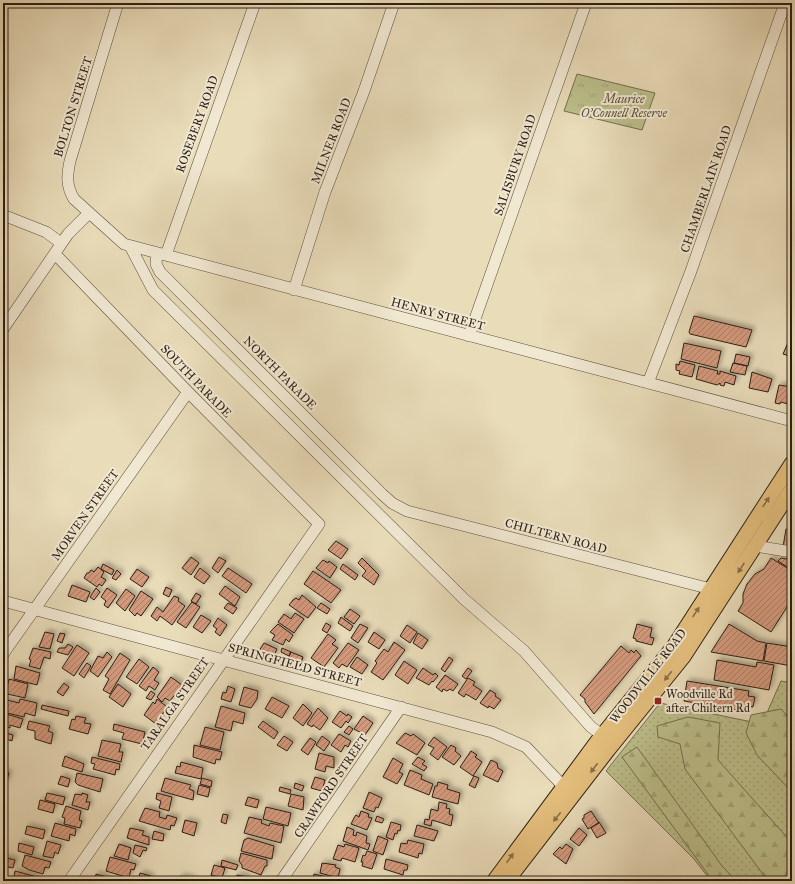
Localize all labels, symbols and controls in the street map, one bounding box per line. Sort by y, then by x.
street label: BOLTON STREET [51,55,95,159]
street label: ROSEBERY ROAD [173,73,221,175]
park label: Maurice O'Connell Reserve [581,92,667,120]
street label: MILNER ROAD [308,96,354,186]
street label: SALISBURY ROAD [491,112,539,218]
street label: CHAMBERLAIN ROAD [678,123,734,255]
street label: HENRY STREET [390,295,486,333]
street label: NORTH PARADE [241,334,320,413]
street label: SOUTH PARADE [158,342,235,421]
street label: MORVEN STREET [48,467,122,563]
one-way arrow [762,497,770,508]
street label: CHILTERN ROAD [503,516,609,556]
one-way arrow [737,563,744,574]
one-way arrow [692,607,700,617]
street label: WOODVILLE ROAD [607,626,689,726]
street label: SPRINGFIELD STREET [227,640,363,690]
street label: TARALGA STREET [138,655,212,753]
one-way arrow [663,670,672,681]
place label: Woodville Rd after Chiltern Rd [666,687,750,715]
marker: Woodville Rd after Chiltern Rd [653,696,663,706]
street label: CRAWFORD STREET [291,732,371,840]
one-way arrow [590,762,598,773]
one-way arrow [553,811,561,822]
one-way arrow [506,853,514,864]

